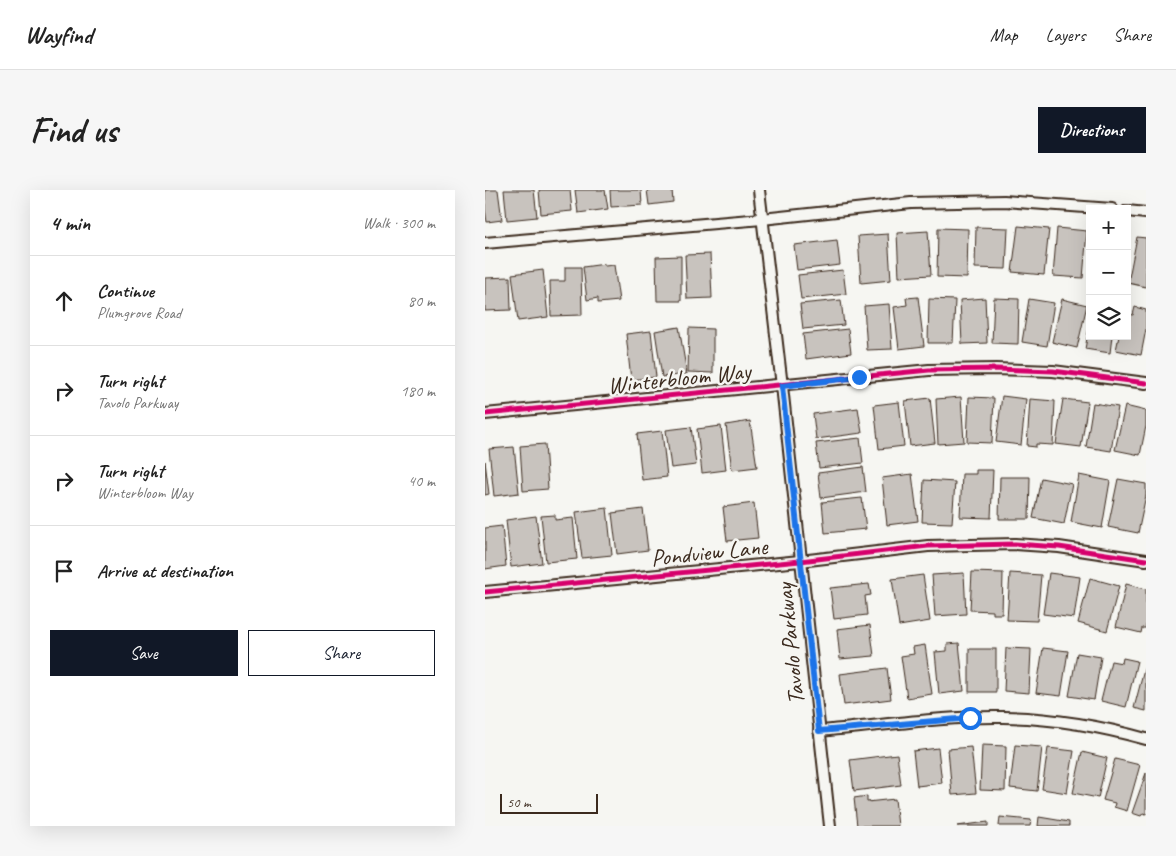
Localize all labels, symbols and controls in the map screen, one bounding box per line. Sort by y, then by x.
text: Wayfind [25,20,92,50]
text: Map [990,24,1018,46]
text: Layers [1046,24,1085,46]
text: Share [1113,24,1151,46]
button: Directions [1038,107,1146,153]
text: Find us [30,108,117,153]
map controls [1086,205,1131,340]
button: + [1086,205,1131,250]
text: 4 min [50,210,90,236]
text: Walk · 300 m [363,213,435,233]
button: − [1086,250,1131,295]
text: Continue [97,279,154,303]
icon: ahead [50,287,78,315]
text: 80 m [408,291,435,311]
button: layers [1086,295,1131,340]
text: Plumgrove Road [97,303,181,323]
street label: Winterbloom Way [606,355,754,400]
route end [848,366,871,389]
text: Turn right [97,369,164,393]
icon: right [50,377,78,405]
text: 180 m [401,381,435,401]
text: Tavolo Parkway [97,393,178,413]
text: Turn right [97,459,164,483]
icon: right [50,467,78,495]
text: 40 m [408,471,435,491]
text: Winterbloom Way [97,483,193,503]
street label: Pondview Lane [649,531,771,573]
icon: arrive [50,557,78,585]
text: Arrive at destination [97,559,233,583]
street label: Tavolo Parkway [769,580,811,706]
button: Save [50,630,238,676]
button: Share [248,630,435,676]
route start [959,707,982,730]
scale bar [500,791,597,814]
text: 50 m [507,794,531,811]

